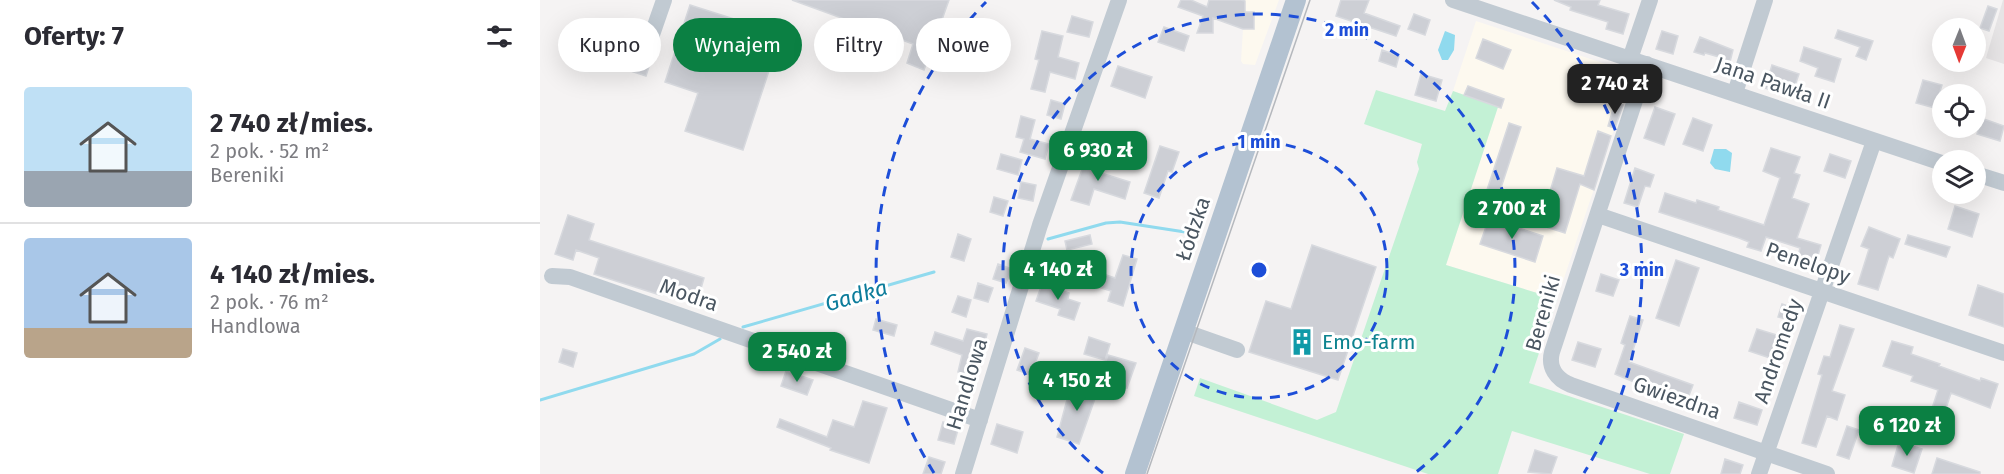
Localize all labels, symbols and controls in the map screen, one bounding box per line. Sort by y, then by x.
chip: Kupno [558,18,661,72]
chip: Wynajem [673,18,802,72]
chip: Filtry [814,18,904,72]
chip: Nowe [916,18,1011,72]
north arrow [1932,18,1986,72]
map controls [1932,18,1986,204]
text: 2 min [1325,19,1369,41]
icon: filters [483,20,516,53]
text: Oferty: 7 [24,21,124,52]
street label: Jana Pawła II [1712,51,1834,115]
pin: 2 740 zł [1553,64,1677,115]
text: 2 740 zł [1581,71,1649,95]
button: locate [1932,84,1986,138]
text: 2 740 zł/mies. [210,108,373,139]
icon: home [72,111,144,183]
pin: 6 930 zł [1036,131,1160,182]
text: 1 min [1237,131,1281,153]
text: 6 930 zł [1063,138,1133,162]
text: 2 pok. · 52 m² [210,139,329,163]
button: layers [1932,150,1986,204]
text: Bereniki [210,163,284,187]
pin: 2 700 zł [1450,189,1574,240]
street label: Łódzka [1170,193,1216,265]
text: 2 700 zł [1478,196,1546,220]
street label: Penelopy [1762,236,1854,290]
pin: 4 140 zł [996,250,1120,301]
text: 4 140 zł [1023,257,1093,281]
text: 4 140 zł/mies. [210,259,375,290]
text: 3 min [1619,259,1664,281]
centre of rings [1249,260,1269,280]
icon: home [72,262,144,334]
street label: Bereniki [1520,272,1566,354]
street label: Modra [656,273,722,317]
water label: Gadka [822,274,890,317]
text: 2 pok. · 76 m² [210,290,329,314]
street label: Andromedy [1748,295,1808,407]
text: Handlowa [210,314,301,338]
building icon: Emo-farm [1287,327,1317,357]
place label: Emo-farm [1322,329,1416,355]
pin: 2 540 zł [735,332,859,383]
street label: Handlowa [941,335,993,433]
text: 2 540 zł [762,339,832,363]
pin: 4 150 zł [1015,361,1139,412]
text: 4 150 zł [1043,368,1111,392]
street label: Gwiezdna [1630,371,1724,425]
pin: 6 120 zł [1845,406,1969,457]
text: 6 120 zł [1873,413,1941,437]

